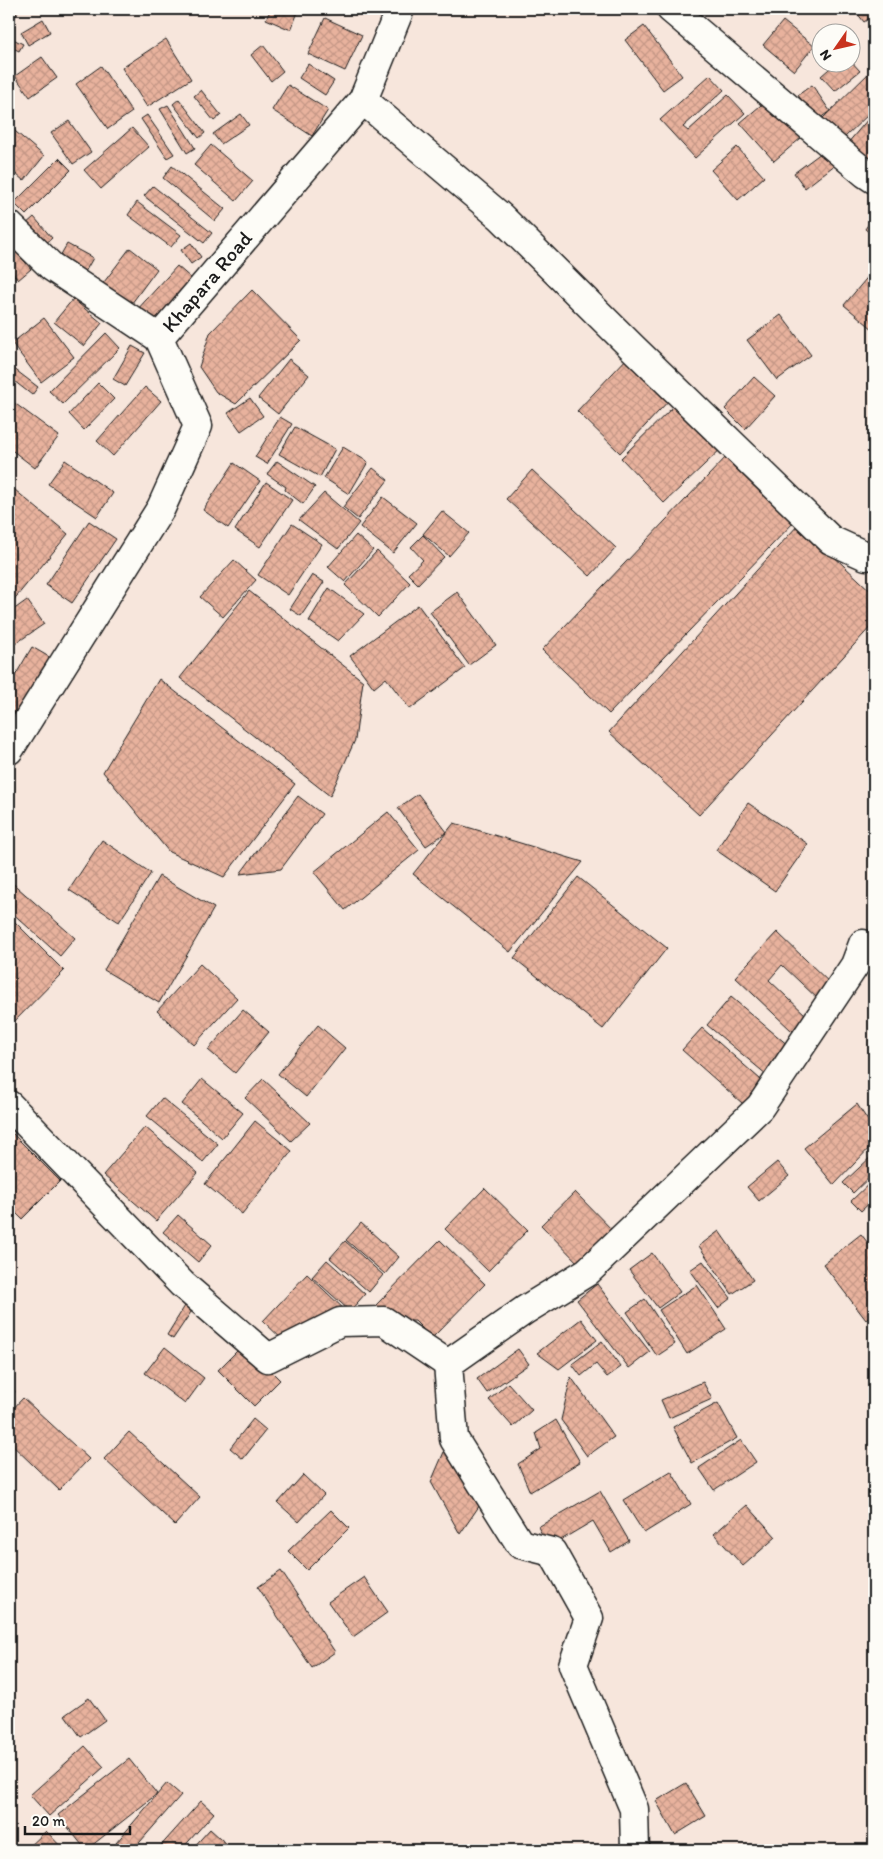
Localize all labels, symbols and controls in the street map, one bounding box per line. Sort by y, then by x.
north arrow [810,22,860,72]
text: N [816,46,835,64]
street label: Khapara Road [156,225,257,337]
scale bar [25,1804,130,1836]
text: 20 m [32,1812,66,1830]

